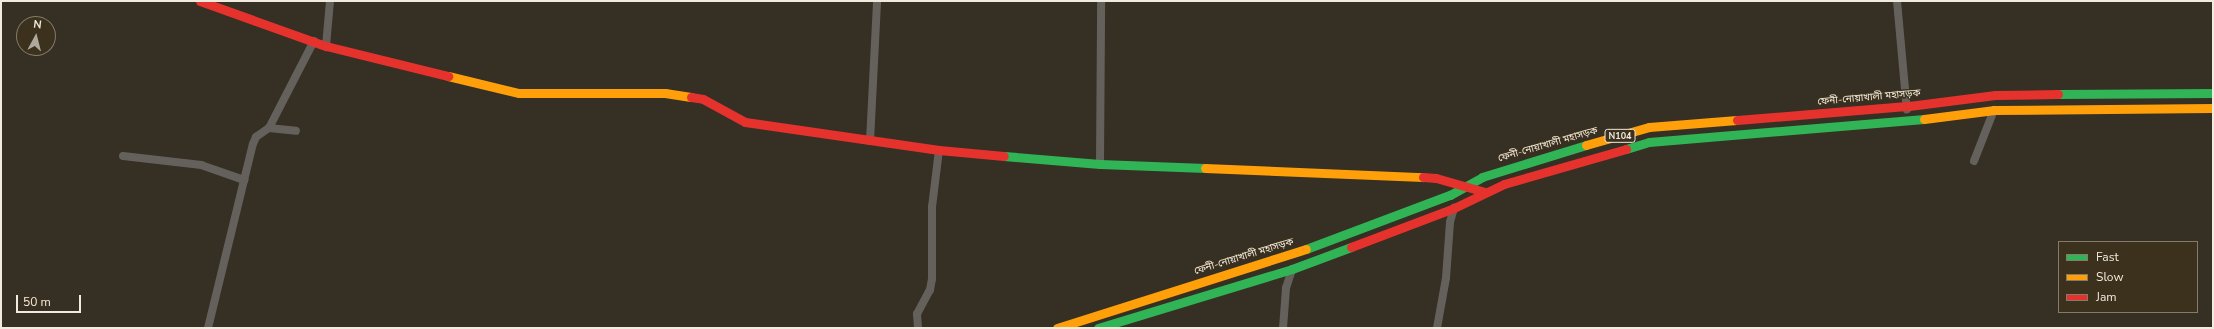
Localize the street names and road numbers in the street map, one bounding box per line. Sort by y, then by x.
street label: ফেনী-নোয়াখালী মহাসড়ক [1817,88,1921,108]
street label: ফেনী-নোয়াখালী মহাসড়ক [1497,125,1599,165]
road number: N104 [1604,129,1636,143]
street label: ফেনী-নোয়াখালী মহাসড়ক [1193,236,1295,278]

